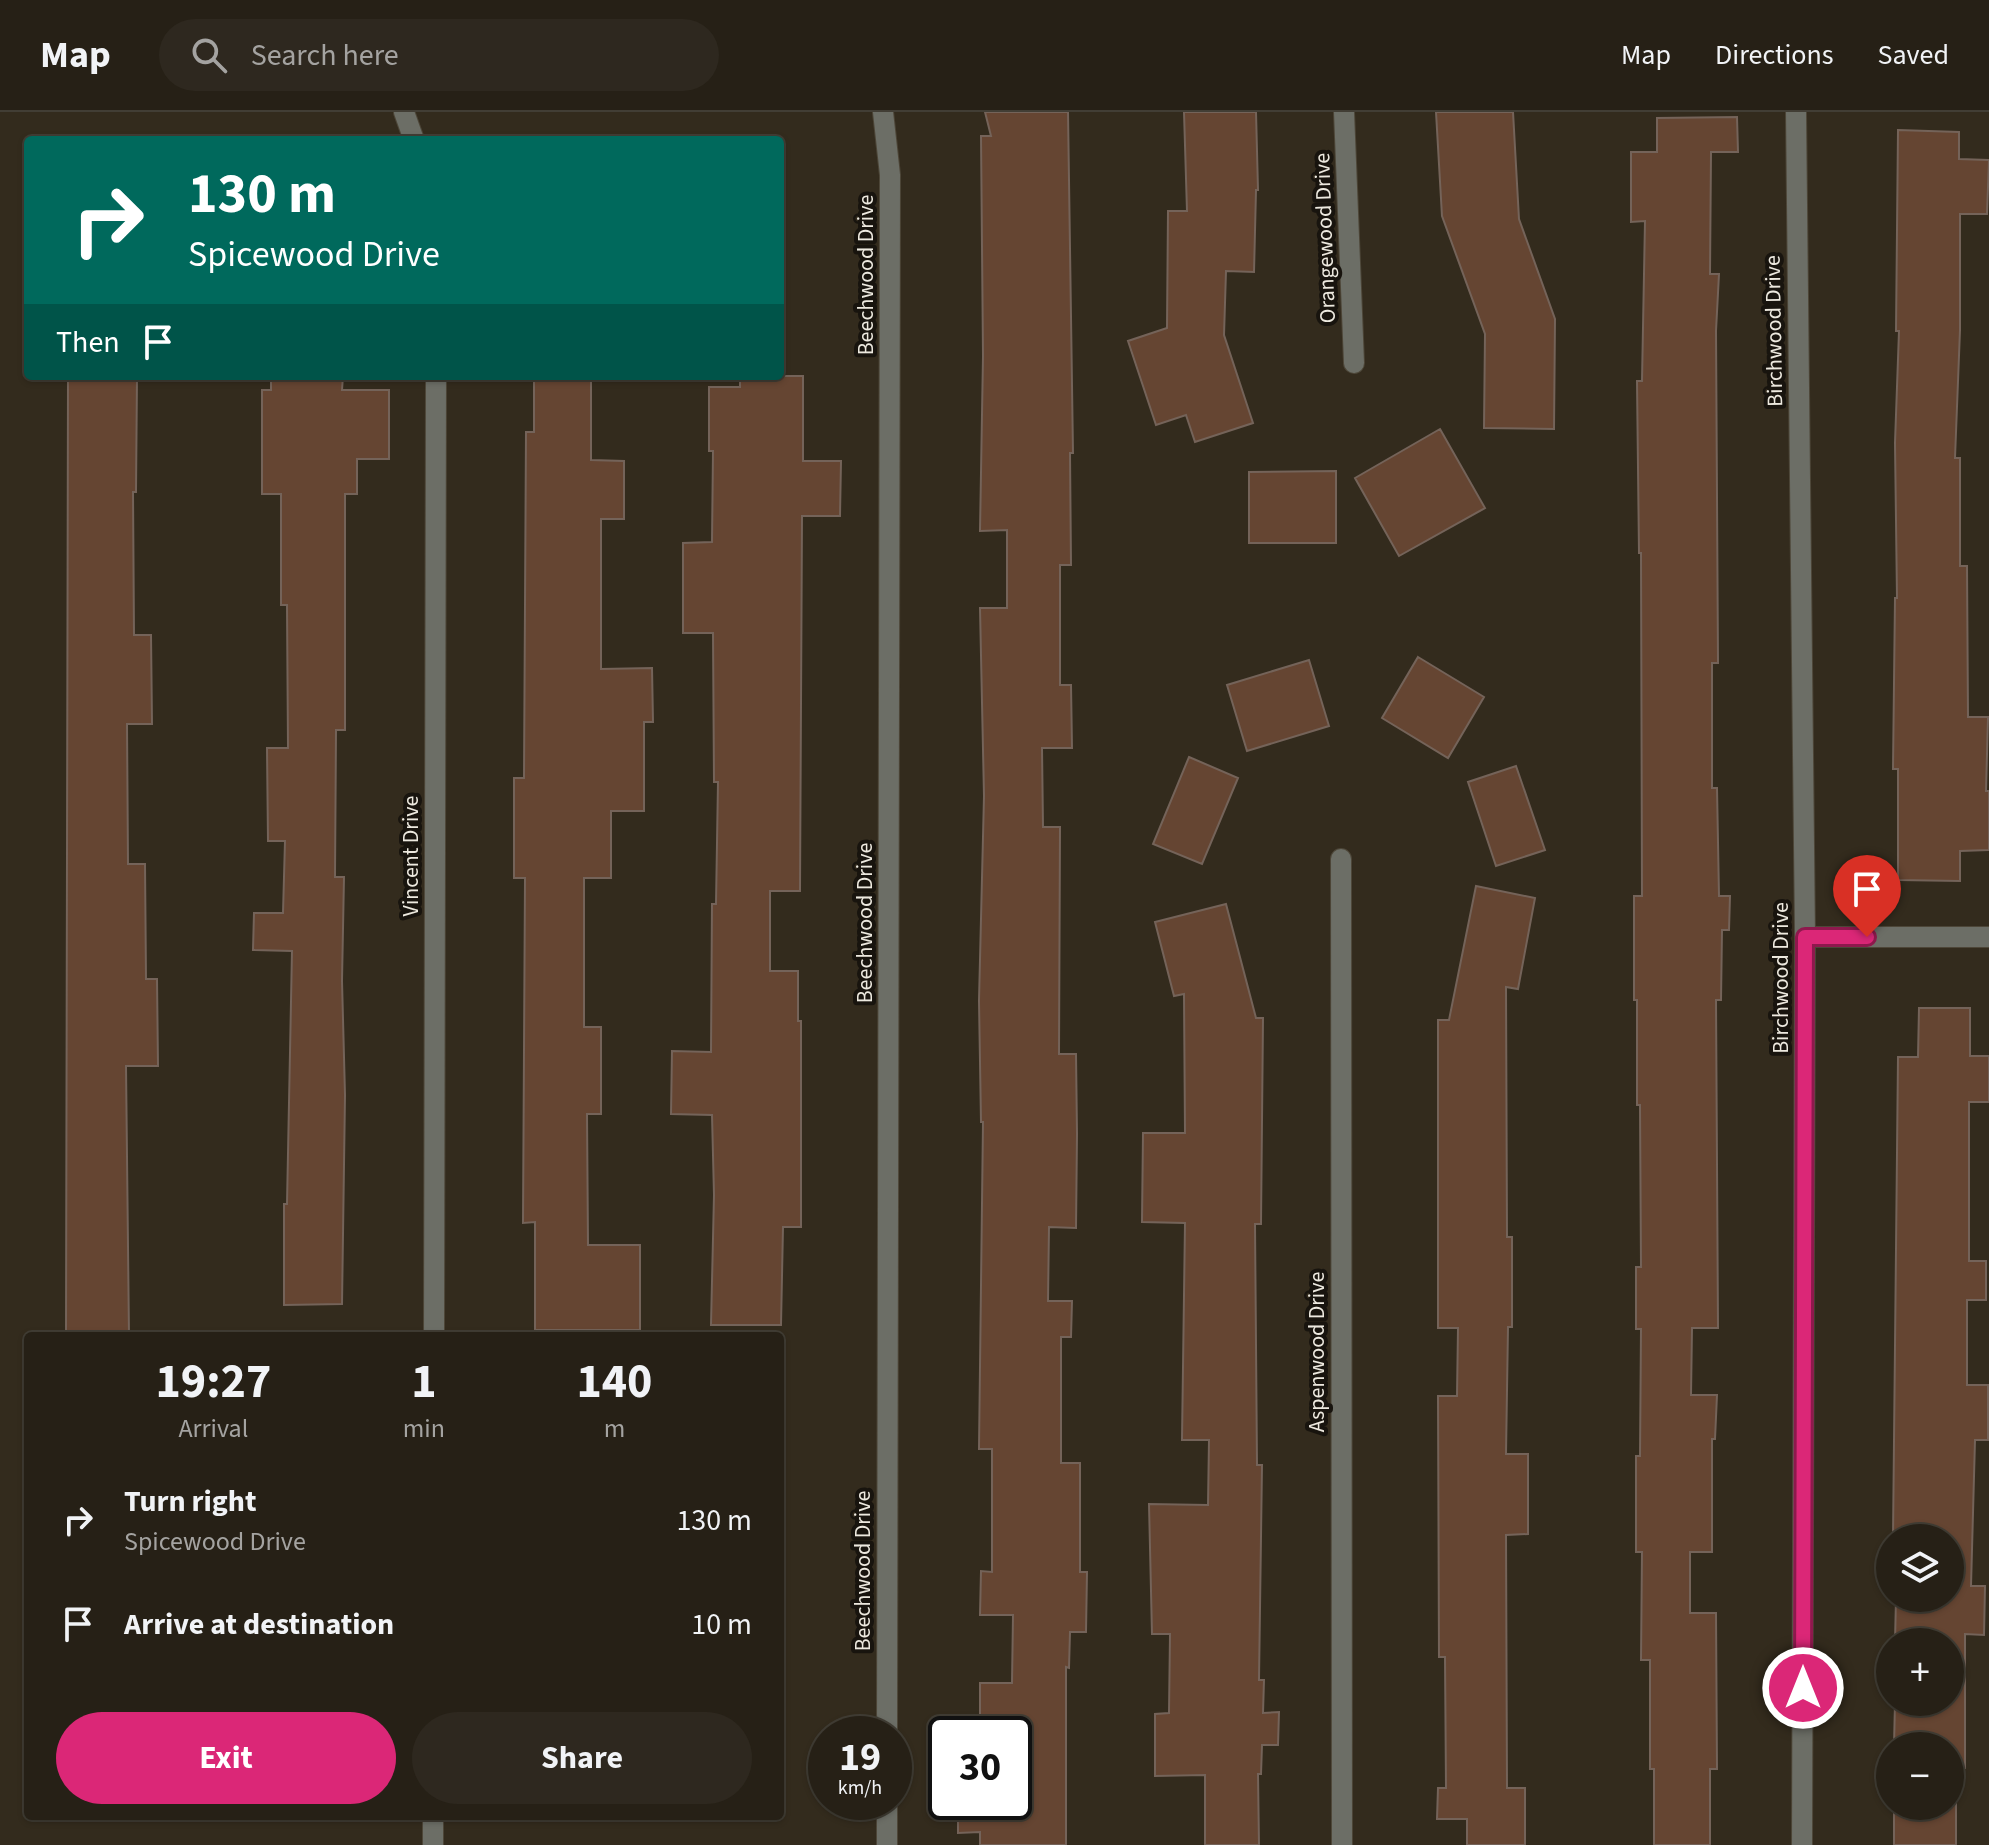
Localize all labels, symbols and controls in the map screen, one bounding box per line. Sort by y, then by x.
search box [159,19,719,91]
text: Map [40,28,111,82]
icon: search [187,33,231,77]
text: Search here [251,34,399,77]
text: Map [1621,35,1671,75]
text: Directions [1715,35,1834,75]
text: Saved [1878,35,1949,75]
street label: Orangewood Drive [1306,152,1344,324]
text: 130 m [188,155,336,234]
icon: right [56,168,160,272]
street label: Beechwood Drive [850,195,882,355]
text: Spicewood Drive [188,229,440,280]
street label: Birchwood Drive [1757,255,1791,407]
icon: arrive [136,320,180,364]
text: Then [56,321,120,364]
street label: Vincent Drive [395,796,427,916]
street label: Beechwood Drive [849,843,881,1003]
pin [1833,855,1901,937]
icon: arrive [1845,867,1889,911]
street label: Birchwood Drive [1765,902,1797,1054]
street label: Aspenwood Drive [1301,1272,1333,1432]
text: 19:27 [155,1348,271,1416]
text: 1 [411,1348,437,1416]
text: 140 [576,1348,652,1416]
text: Arrival [178,1410,248,1447]
text: min [403,1410,445,1447]
text: m [604,1410,625,1447]
text: Turn right [124,1480,256,1523]
street label: Beechwood Drive [847,1491,879,1651]
icon: right [56,1498,100,1542]
text: 130 m [676,1499,752,1542]
text: Spicewood Drive [124,1523,306,1560]
map controls [1876,1524,1964,1820]
button: layers [1876,1524,1964,1612]
icon: arrive [56,1602,100,1646]
text: Arrive at destination [124,1603,394,1646]
text: 10 m [691,1603,752,1646]
button: + [1876,1628,1964,1716]
position arrow [1761,1646,1845,1730]
button: Exit [56,1712,396,1804]
button: Share [412,1712,752,1804]
speed limit sign: 30 [928,1716,1032,1820]
text: 19 [839,1729,881,1786]
button: − [1876,1732,1964,1820]
text: km/h [838,1774,882,1802]

